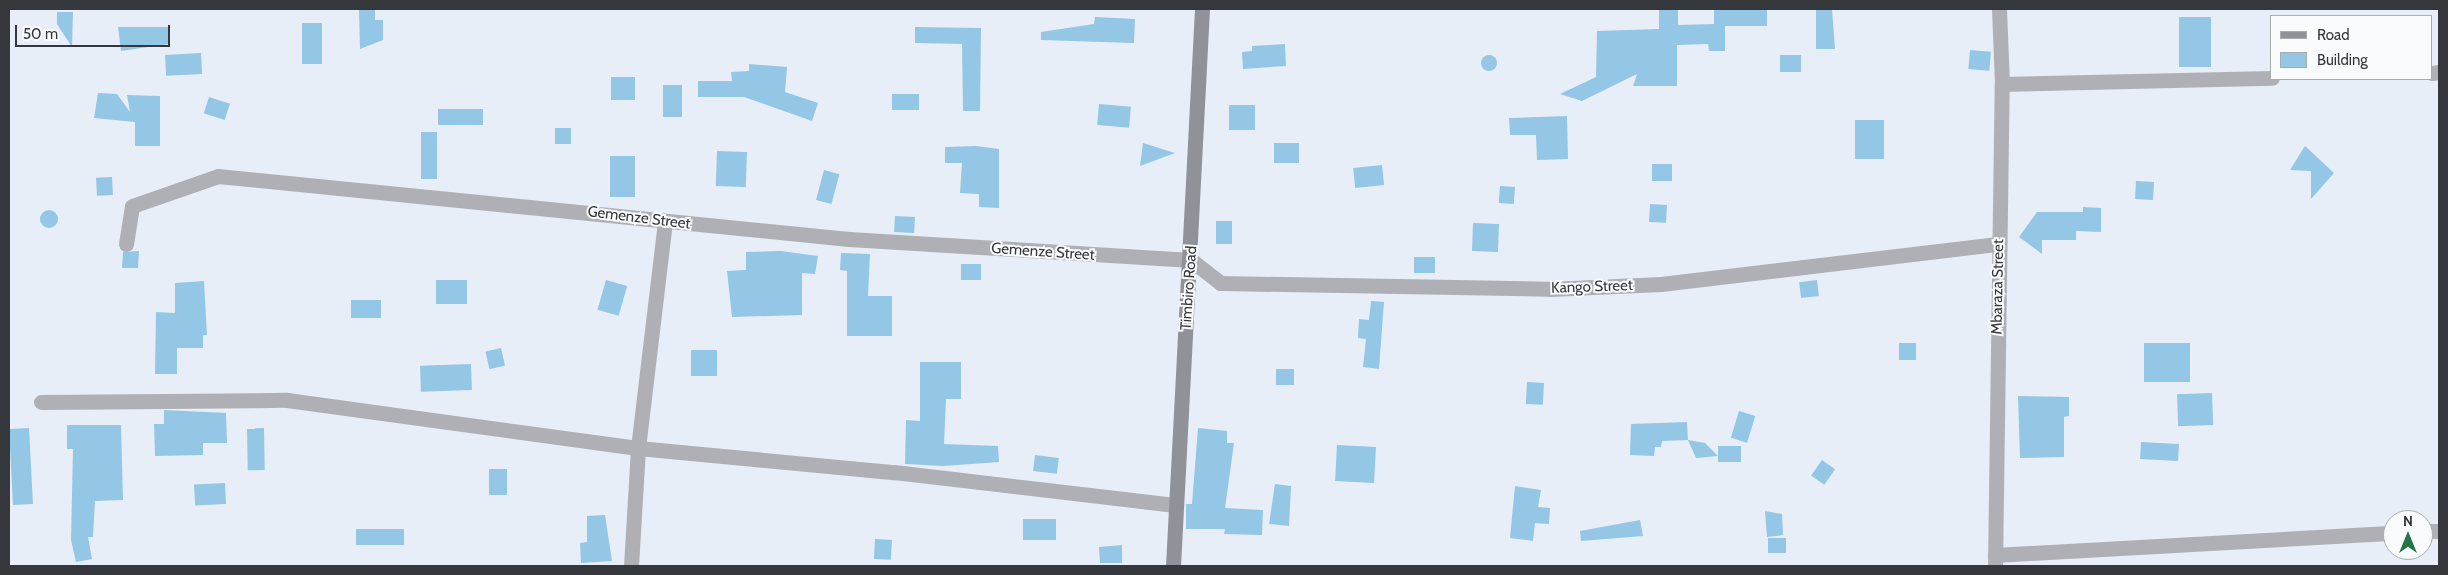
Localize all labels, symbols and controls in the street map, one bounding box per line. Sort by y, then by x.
scale bar [18,15,172,47]
legend [2270,15,2433,80]
text: 50 m [23,25,58,43]
text: Road [2317,26,2350,44]
text: Building [2317,51,2368,69]
street label: Gemenze Street [587,203,691,233]
street label: Gemenze Street [991,239,1095,265]
street label: Mbaraza Street [1988,239,2008,335]
street label: Timbiro Road [1177,245,1201,331]
street label: Kango Street [1551,277,1633,297]
north arrow [2383,510,2433,560]
text: N [2403,512,2413,530]

